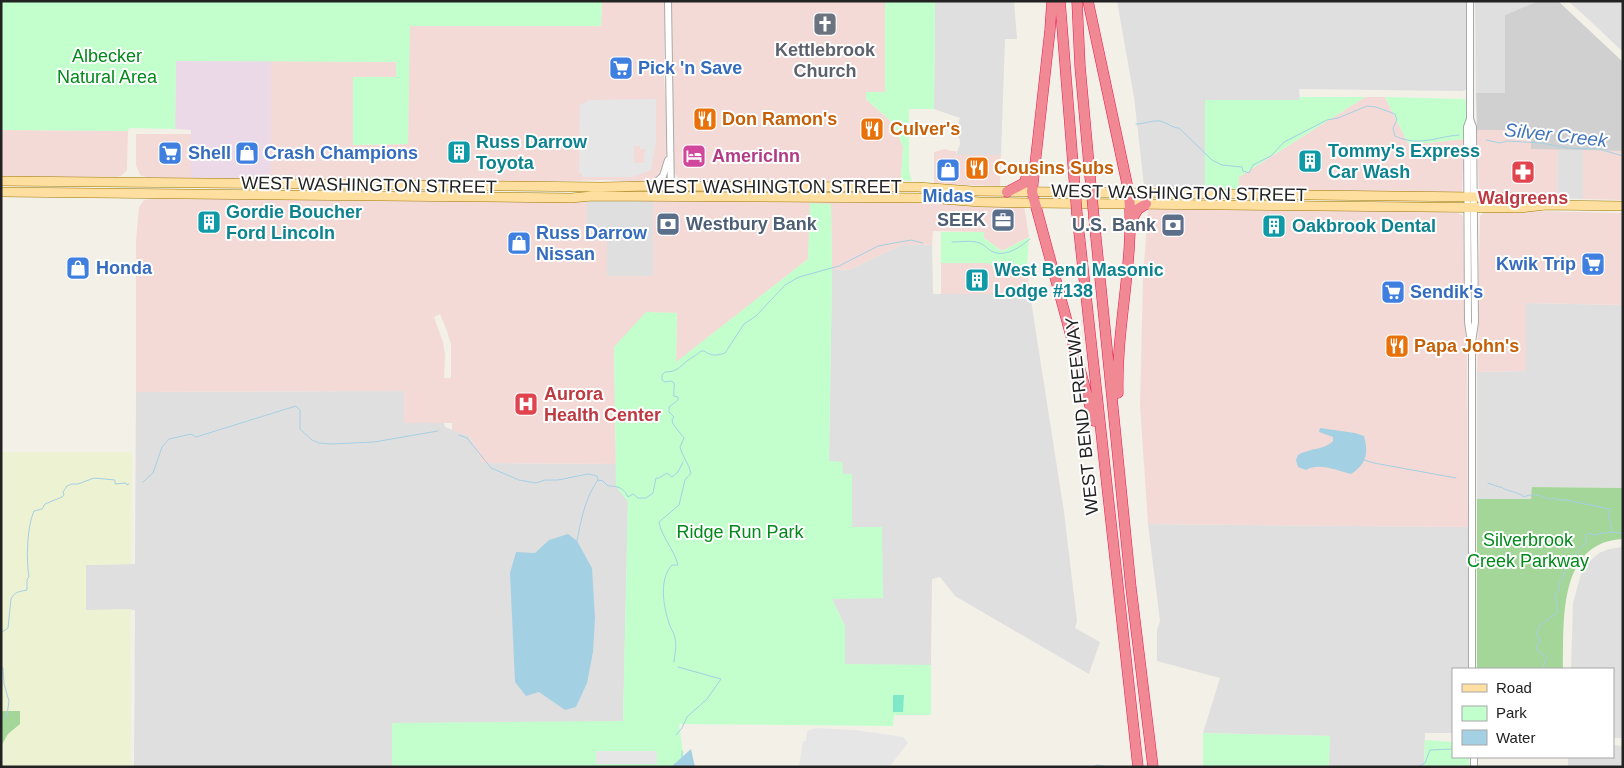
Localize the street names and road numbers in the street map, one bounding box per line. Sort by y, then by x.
street label: WEST WASHINGTON STREET [241,173,497,197]
street label: WEST WASHINGTON STREET [646,177,902,197]
street label: WEST WASHINGTON STREET [1051,181,1307,205]
street label: WEST BEND FREEWAY [1062,316,1102,516]

